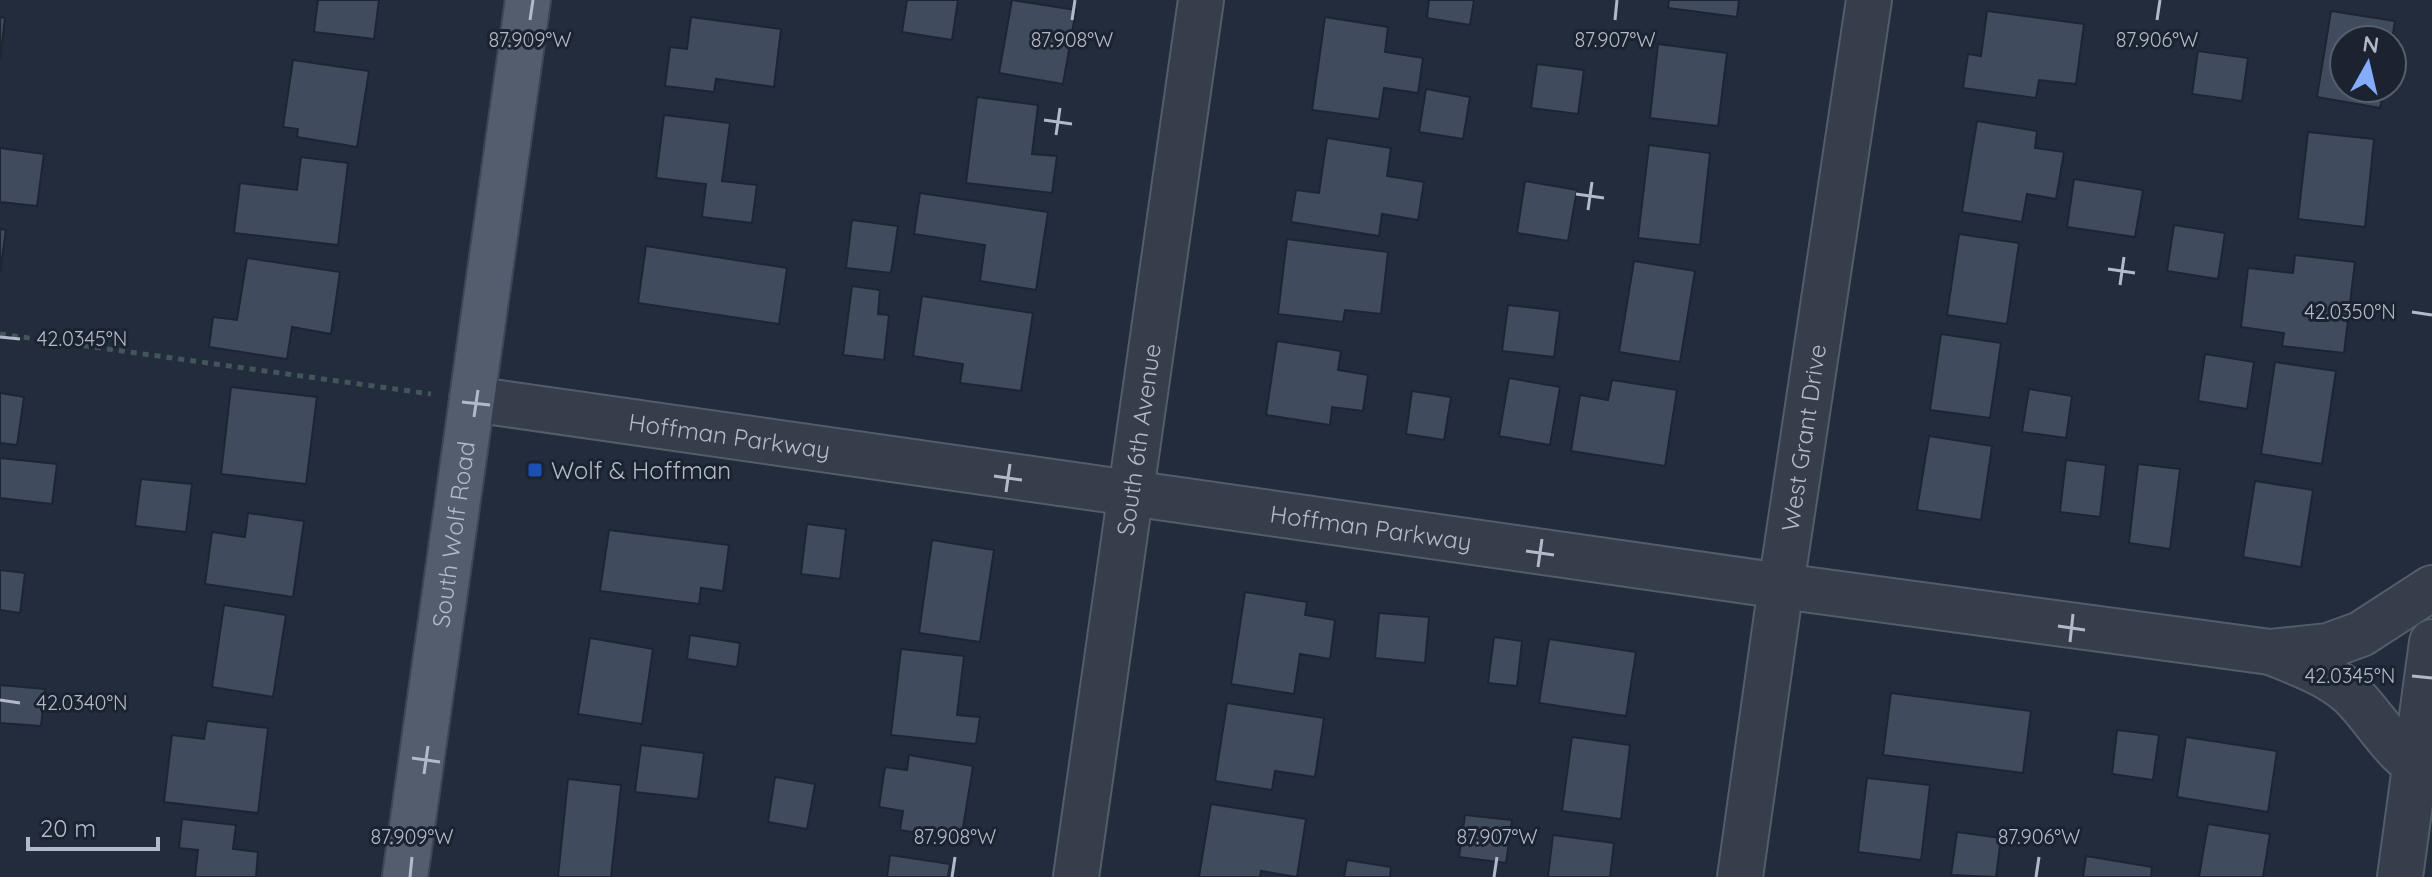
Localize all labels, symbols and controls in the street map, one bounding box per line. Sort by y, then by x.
north arrow [2328,24,2408,104]
text: 87.909°W [488,27,572,52]
text: 87.908°W [1031,27,1113,52]
text: 87.907°W [1574,27,1656,52]
text: 87.906°W [2116,27,2198,52]
text: N [2361,29,2381,59]
text: 42.0350°N [2304,299,2396,324]
text: 42.0345°N [37,326,127,351]
street label: South 6th Avenue [1110,342,1167,537]
street label: West Grant Drive [1774,342,1832,533]
street label: Hoffman Parkway [627,407,832,465]
street label: South Wolf Road [425,439,481,629]
place label: Wolf & Hoffman [551,455,731,485]
marker: Wolf & Hoffman [526,461,544,479]
street label: Hoffman Parkway [1268,498,1474,557]
text: 42.0345°N [2305,663,2395,688]
text: 42.0340°N [36,690,128,715]
scale bar [28,801,158,851]
text: 20 m [40,813,96,843]
text: 87.909°W [370,824,454,849]
text: 87.908°W [914,824,996,849]
text: 87.907°W [1456,824,1538,849]
text: 87.906°W [1998,824,2080,849]

